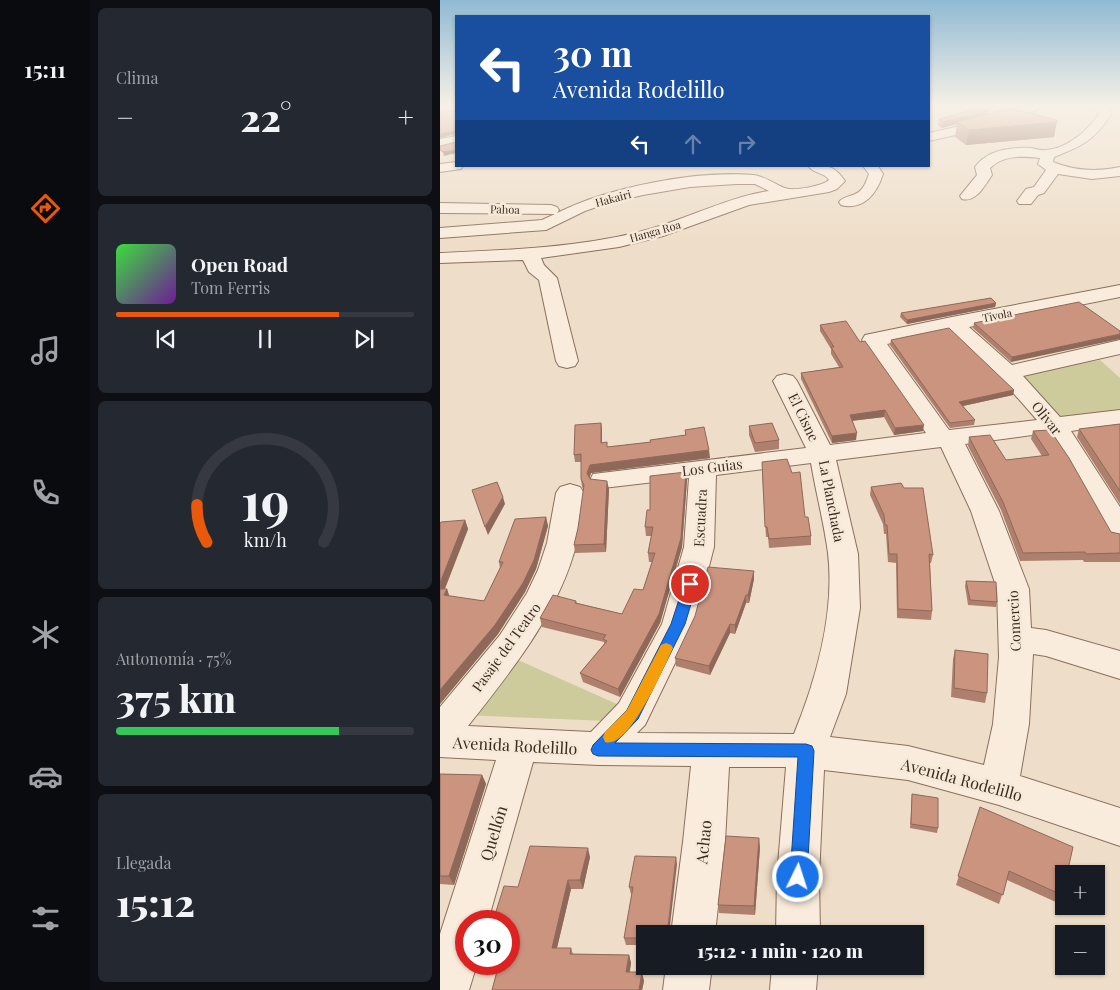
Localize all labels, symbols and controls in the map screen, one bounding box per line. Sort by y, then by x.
text: 30 m [553,29,633,76]
icon: left [470,35,535,100]
text: 15:11 [24,54,66,84]
text: Clima [116,67,158,88]
text: Avenida Rodelillo [553,74,724,104]
text: 22° [240,91,292,142]
text: − [116,98,134,135]
text: + [398,98,414,135]
icon: left [626,130,654,158]
icon: ahead [679,130,707,158]
icon: right [732,130,760,158]
street label: Hakairi [593,186,633,210]
icon: directions [28,191,63,226]
street label: Pahoa [490,201,521,217]
street label: Hanga Roa [628,216,683,245]
text: Open Road [191,251,288,277]
text: Tom Ferris [191,277,270,298]
street label: Tivola [981,305,1014,325]
icon: previous [152,325,180,353]
icon: pause [251,325,279,353]
icon: next [350,325,378,353]
icon: music [28,333,63,368]
street label: El Cisne [784,390,824,444]
street label: Olivar [1028,397,1067,439]
street label: Los Guias [681,454,743,480]
street label: La Planchada [815,458,849,544]
text: 19 [241,465,289,534]
icon: phone [28,475,63,510]
street label: Escuadra [689,489,711,547]
text: km/h [244,528,287,551]
pin [669,563,711,605]
icon: arrive [676,570,704,598]
street label: Comercio [1003,590,1025,652]
street label: Pasaje del Teatro [467,598,545,695]
icon: climate [28,617,63,652]
text: Autonomía · 75% [116,648,232,669]
text: 375 km [116,672,236,723]
street label: Avenida Rodelillo [451,731,578,759]
street label: Avenida Rodelillo [898,752,1025,805]
icon: car [28,759,63,794]
street label: Quellón [475,802,511,863]
street label: Achao [690,819,716,866]
position arrow [771,850,823,902]
text: Llegada [116,852,171,873]
map controls [1055,865,1105,975]
button: + [1055,865,1105,915]
text: 15:12 [116,876,195,927]
icon: filters [28,901,63,936]
speed limit sign: 30 [455,910,520,975]
button: − [1055,925,1105,975]
text: 15:12 · 1 min · 120 m [697,937,863,963]

